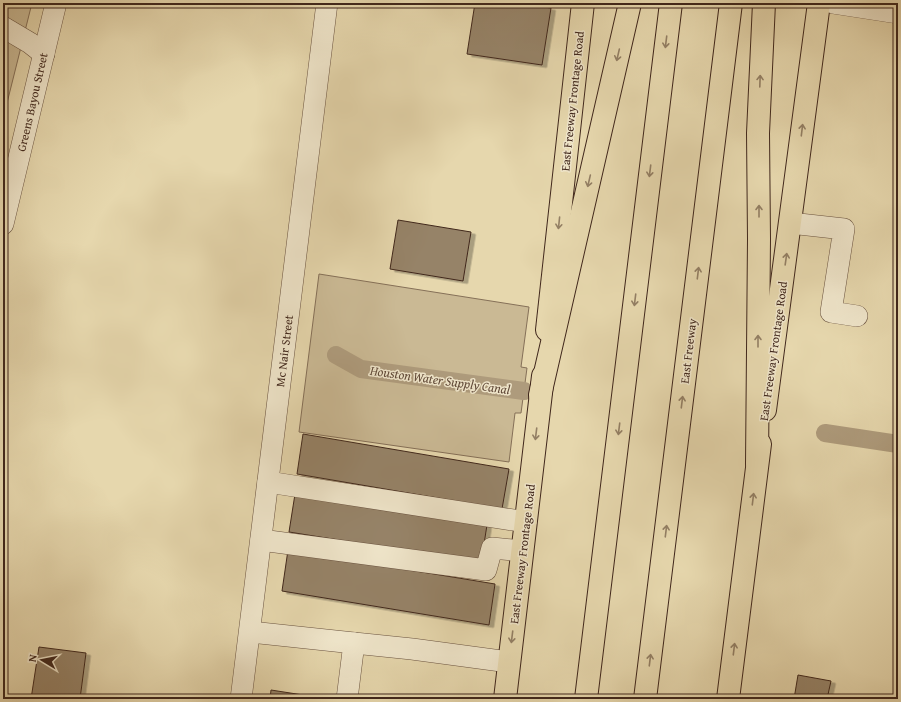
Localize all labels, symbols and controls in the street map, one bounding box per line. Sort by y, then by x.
street label: East Freeway Frontage Road [556,30,588,172]
one-way arrow [662,35,670,48]
one-way arrow [614,48,622,61]
street label: Greens Bayou Street [12,50,52,153]
one-way arrow [756,75,764,88]
one-way arrow [798,124,806,137]
one-way arrow [647,164,654,177]
one-way arrow [585,174,592,187]
one-way arrow [755,205,763,218]
one-way arrow [555,216,563,229]
one-way arrow [782,253,789,266]
one-way arrow [694,267,702,280]
street label: East Freeway Frontage Road [755,280,791,422]
one-way arrow [631,293,639,306]
street label: Mc Nair Street [271,313,297,388]
street label: East Freeway [676,318,700,384]
one-way arrow [754,335,762,348]
water label: Houston Water Supply Canal [368,361,511,399]
one-way arrow [678,396,686,409]
one-way arrow [615,422,623,435]
one-way arrow [532,427,540,440]
street label: East Freeway Frontage Road [505,483,539,625]
one-way arrow [749,493,757,506]
one-way arrow [662,525,670,538]
one-way arrow [508,630,516,643]
north arrow [22,640,62,680]
one-way arrow [731,643,738,656]
text: N [24,653,41,663]
one-way arrow [646,654,654,667]

